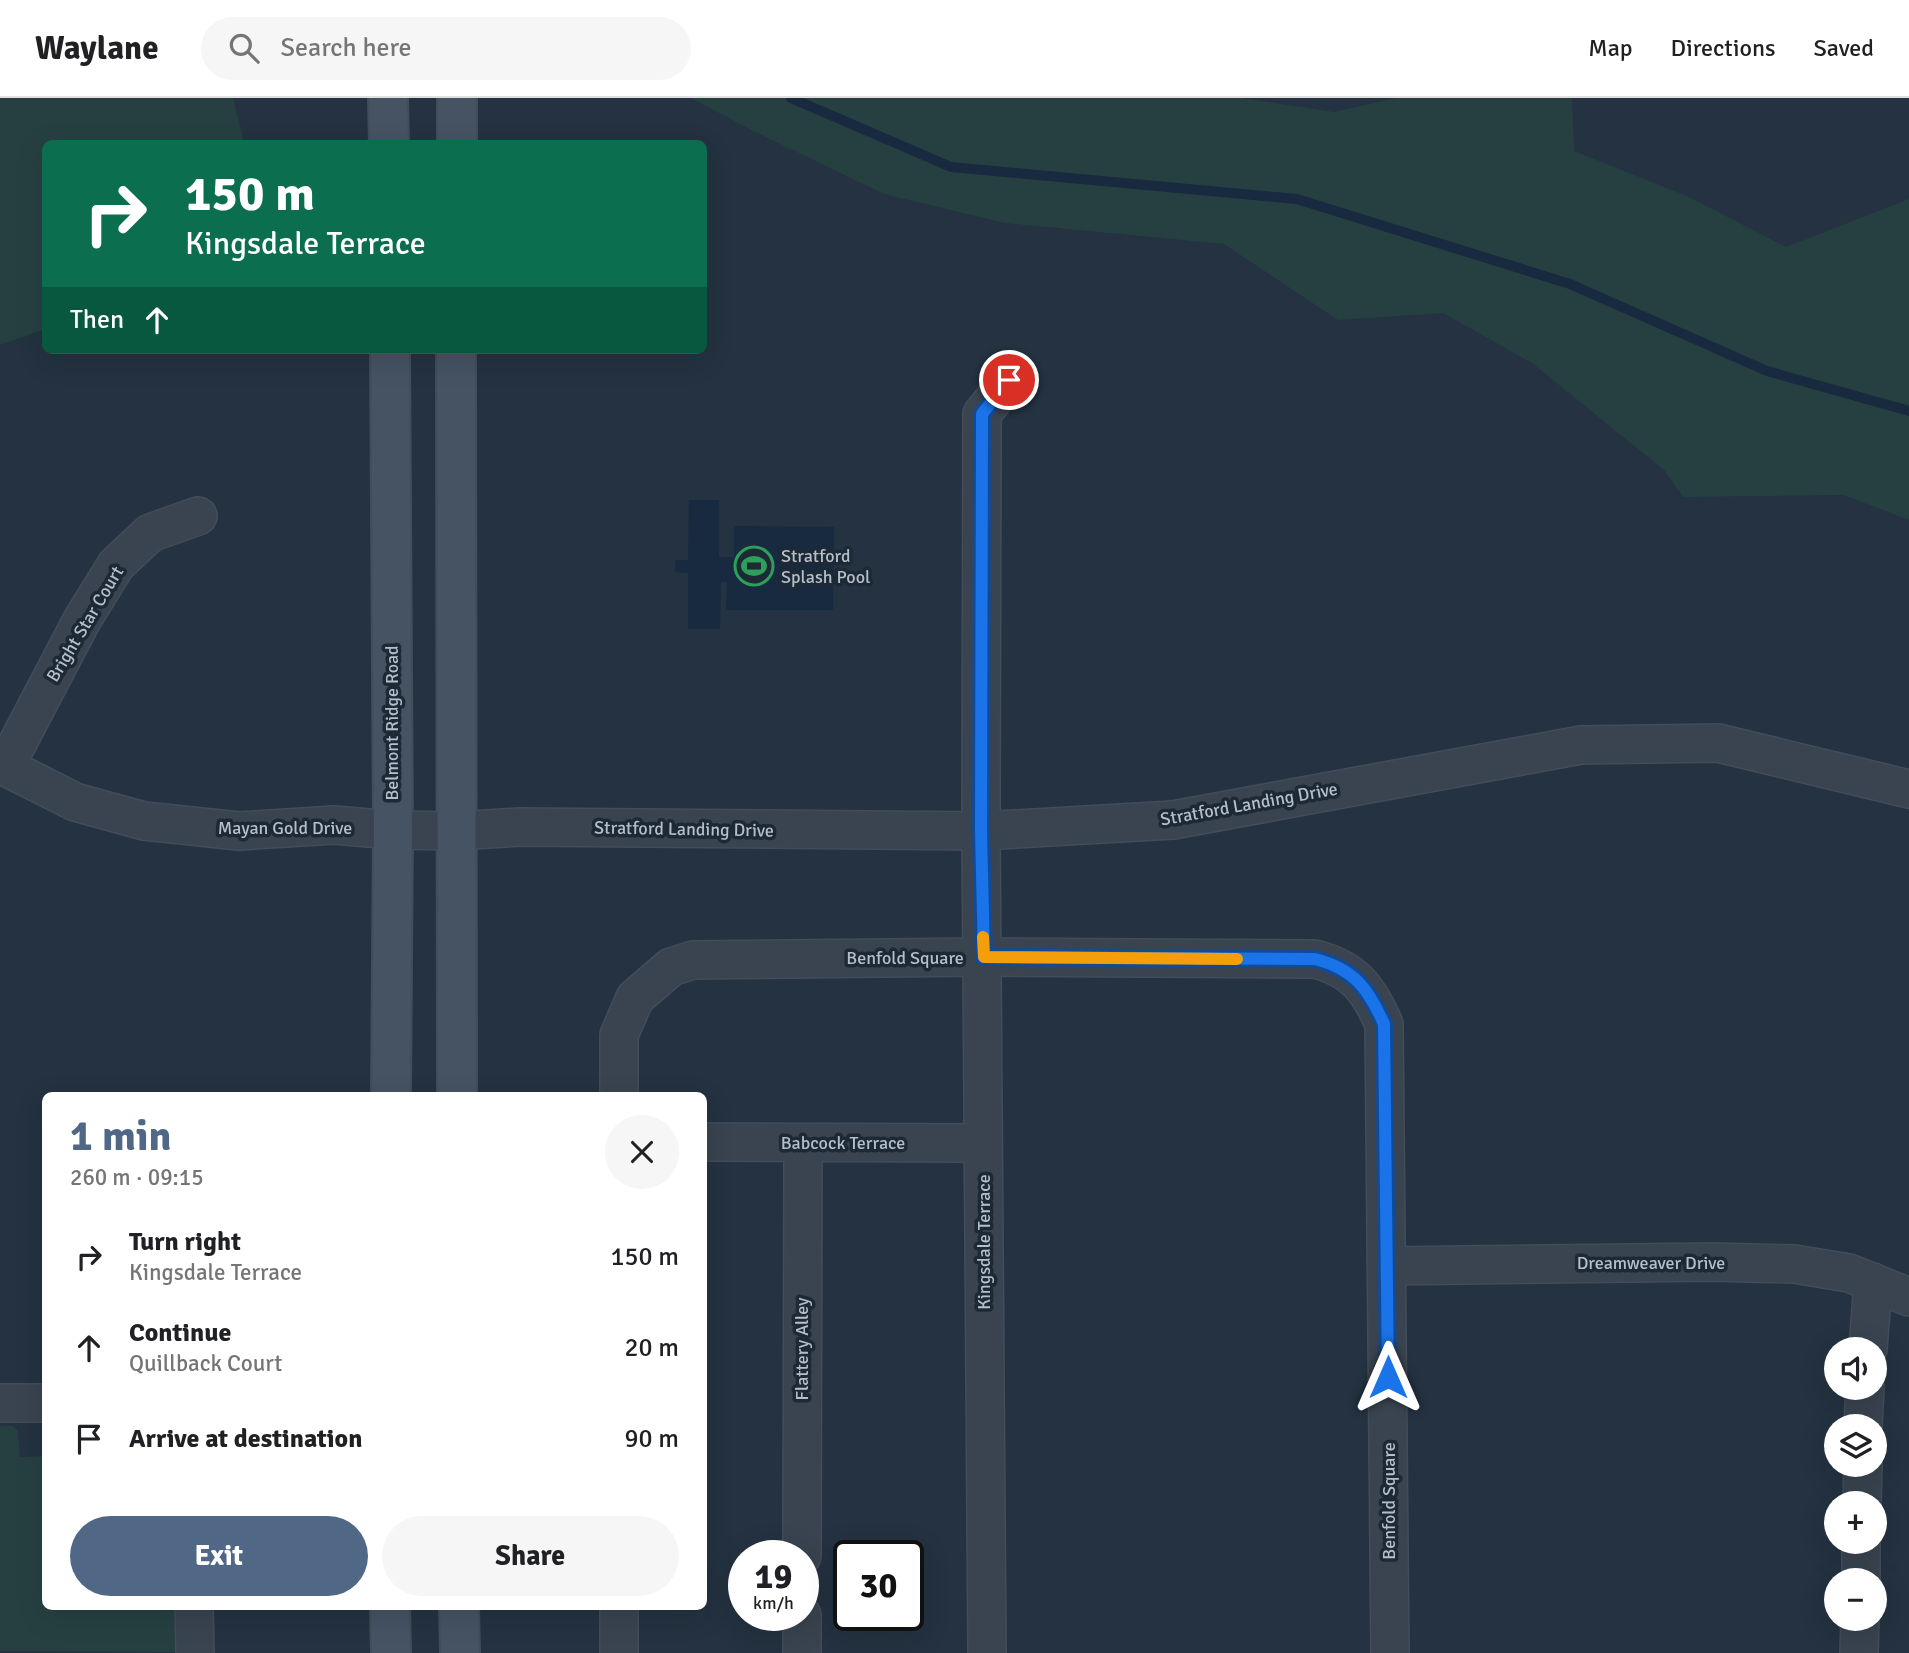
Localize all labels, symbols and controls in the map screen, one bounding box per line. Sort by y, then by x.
search box [201,17,691,80]
text: Waylane [35,28,159,69]
icon: search [225,29,263,67]
text: Search here [281,32,412,64]
text: Map [1588,33,1633,63]
text: Directions [1671,33,1776,63]
text: Saved [1814,33,1874,63]
text: 150 m [185,164,315,224]
icon: right [70,168,161,259]
text: Kingsdale Terrace [185,224,426,263]
icon: ahead [138,301,176,339]
text: Then [70,304,124,336]
pin [979,350,1039,410]
icon: arrive [990,361,1028,399]
sports icon: Stratford Splash Pool [733,545,775,587]
place label: Stratford Splash Pool [781,545,870,588]
street label: Bright Star Court [42,562,128,686]
street label: Belmont Ridge Road [381,645,403,801]
street label: Stratford Landing Drive [1159,778,1339,830]
street label: Stratford Landing Drive [594,816,774,842]
street label: Mayan Gold Drive [218,817,352,839]
street label: Benfold Square [846,947,964,969]
text: 1 min [70,1111,171,1162]
button: close [605,1115,679,1189]
street label: Babcock Terrace [781,1132,905,1154]
text: 260 m · 09:15 [70,1163,204,1192]
street label: Kingsdale Terrace [973,1174,995,1310]
text: Turn right [129,1226,241,1258]
icon: right [70,1238,108,1276]
text: 150 m [610,1241,679,1273]
street label: Dreamweaver Drive [1577,1252,1725,1274]
text: Kingsdale Terrace [129,1258,302,1287]
street label: Flattery Alley [791,1297,813,1400]
text: Continue [129,1317,231,1349]
icon: ahead [70,1329,108,1367]
text: 20 m [624,1332,679,1364]
map controls [1824,1337,1887,1631]
button: sound [1824,1337,1887,1400]
position arrow [1351,1340,1425,1414]
text: Quillback Court [129,1349,282,1378]
button: layers [1824,1414,1887,1477]
icon: arrive [70,1420,108,1458]
text: Arrive at destination [129,1423,362,1455]
text: 90 m [624,1423,679,1455]
street label: Benfold Square [1378,1442,1400,1560]
button: + [1824,1491,1887,1554]
button: Exit [70,1516,368,1596]
button: Share [382,1516,679,1596]
speed limit sign: 30 [833,1540,924,1631]
text: 19 [755,1555,792,1598]
button: − [1824,1568,1887,1631]
text: km/h [753,1592,794,1614]

